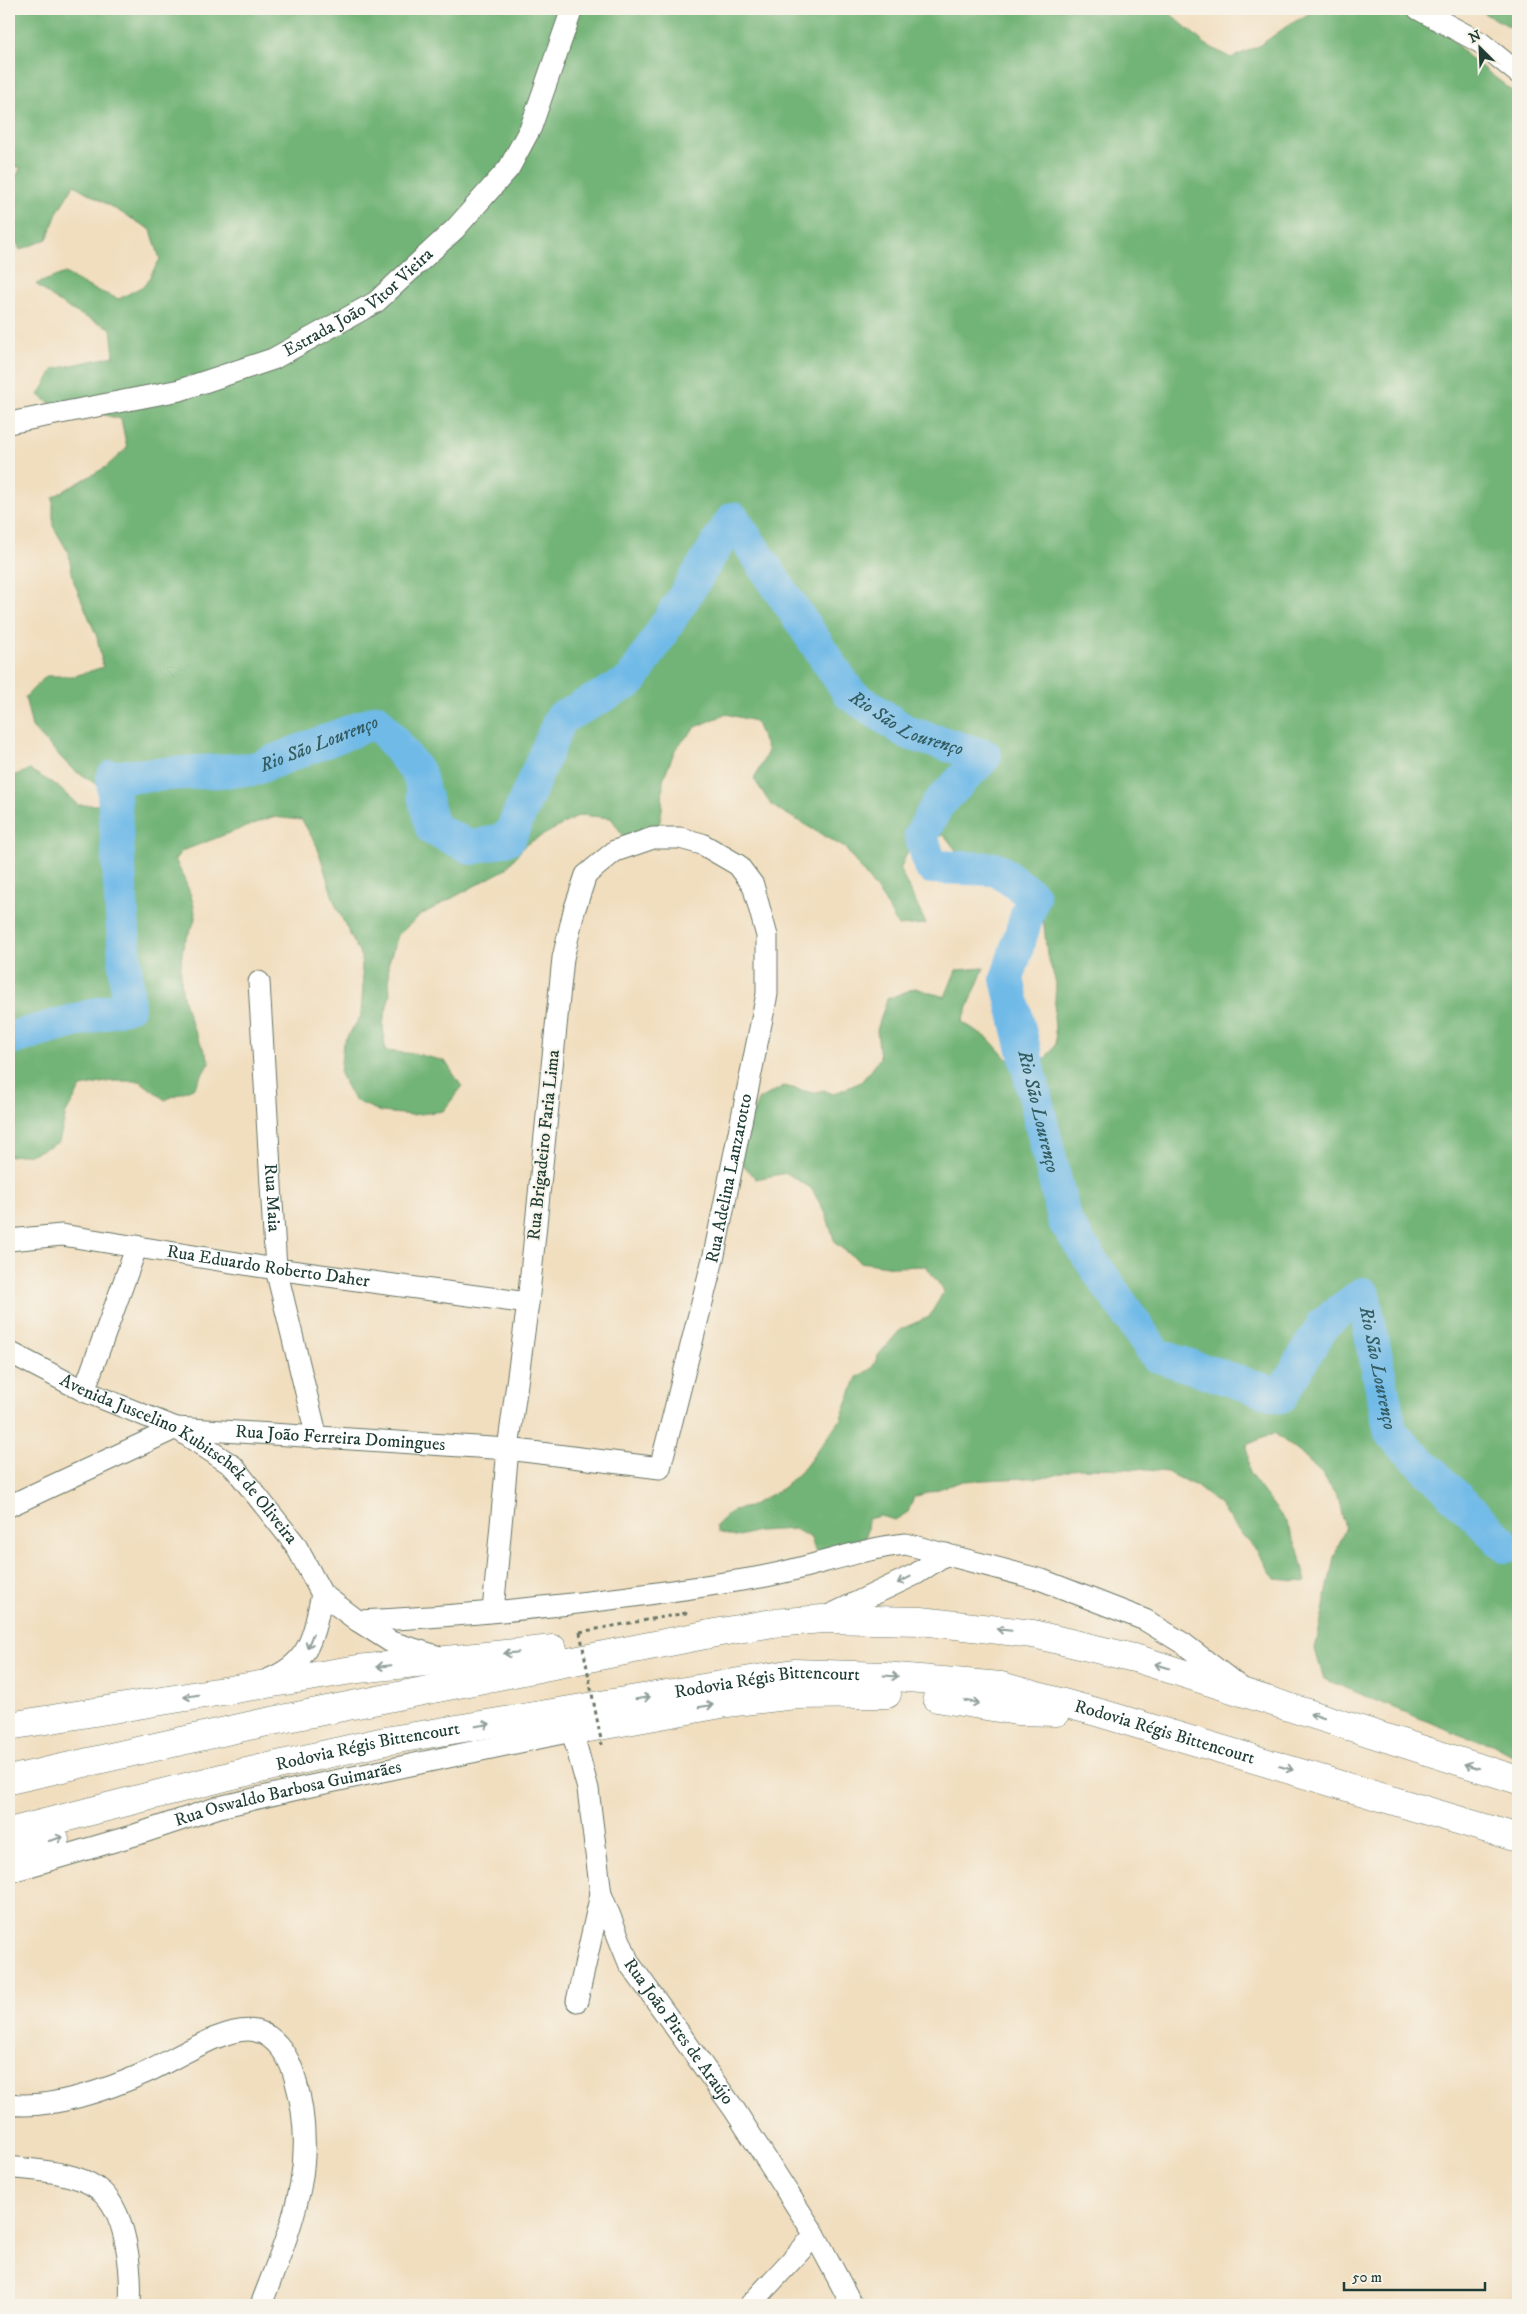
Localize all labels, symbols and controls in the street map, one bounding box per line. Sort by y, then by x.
north arrow [1454,22,1504,72]
text: N [1466,26,1484,48]
street label: Estrada João Vitor Vieira [280,243,438,362]
water label: Rio São Lourenço [844,685,966,760]
water label: Rio São Lourenço [255,710,382,778]
water label: Rio São Lourenço [1013,1047,1064,1175]
street label: Rua Brigadeiro Faria Lima [523,1048,565,1241]
street label: Rua Adelina Lanzarotto [701,1092,758,1266]
street label: Rua Maia [259,1163,285,1233]
street label: Rua Eduardo Roberto Daher [165,1241,371,1293]
water label: Rio São Lourenço [1354,1303,1402,1432]
street label: Avenida Juscelino Kubitschek de Oliveira [56,1369,302,1549]
street label: Rua João Ferreira Domingues [235,1421,446,1456]
one-way arrow [897,1576,912,1585]
one-way arrow [996,1626,1012,1635]
one-way arrow [305,1633,314,1648]
one-way arrow [503,1648,519,1658]
one-way arrow [1155,1661,1171,1671]
one-way arrow [376,1662,392,1671]
street label: Rodovia Régis Bittencourt [673,1662,861,1704]
one-way arrow [883,1672,899,1681]
one-way arrow [183,1691,199,1701]
one-way arrow [635,1693,651,1703]
street label: Rodovia Régis Bittencourt [1072,1696,1258,1770]
one-way arrow [963,1698,979,1708]
one-way arrow [697,1701,713,1711]
one-way arrow [1309,1710,1325,1720]
street label: Rodovia Régis Bittencourt [274,1718,462,1776]
one-way arrow [474,1720,490,1730]
street label: Rua Oswaldo Barbosa Guimarães [172,1756,403,1832]
one-way arrow [1464,1761,1480,1771]
one-way arrow [1278,1764,1294,1774]
one-way arrow [47,1833,63,1843]
street label: Rua João Pires de Araújo [618,1954,739,2109]
scale bar [1344,2259,1486,2291]
text: 50 m [1352,2268,1382,2287]

